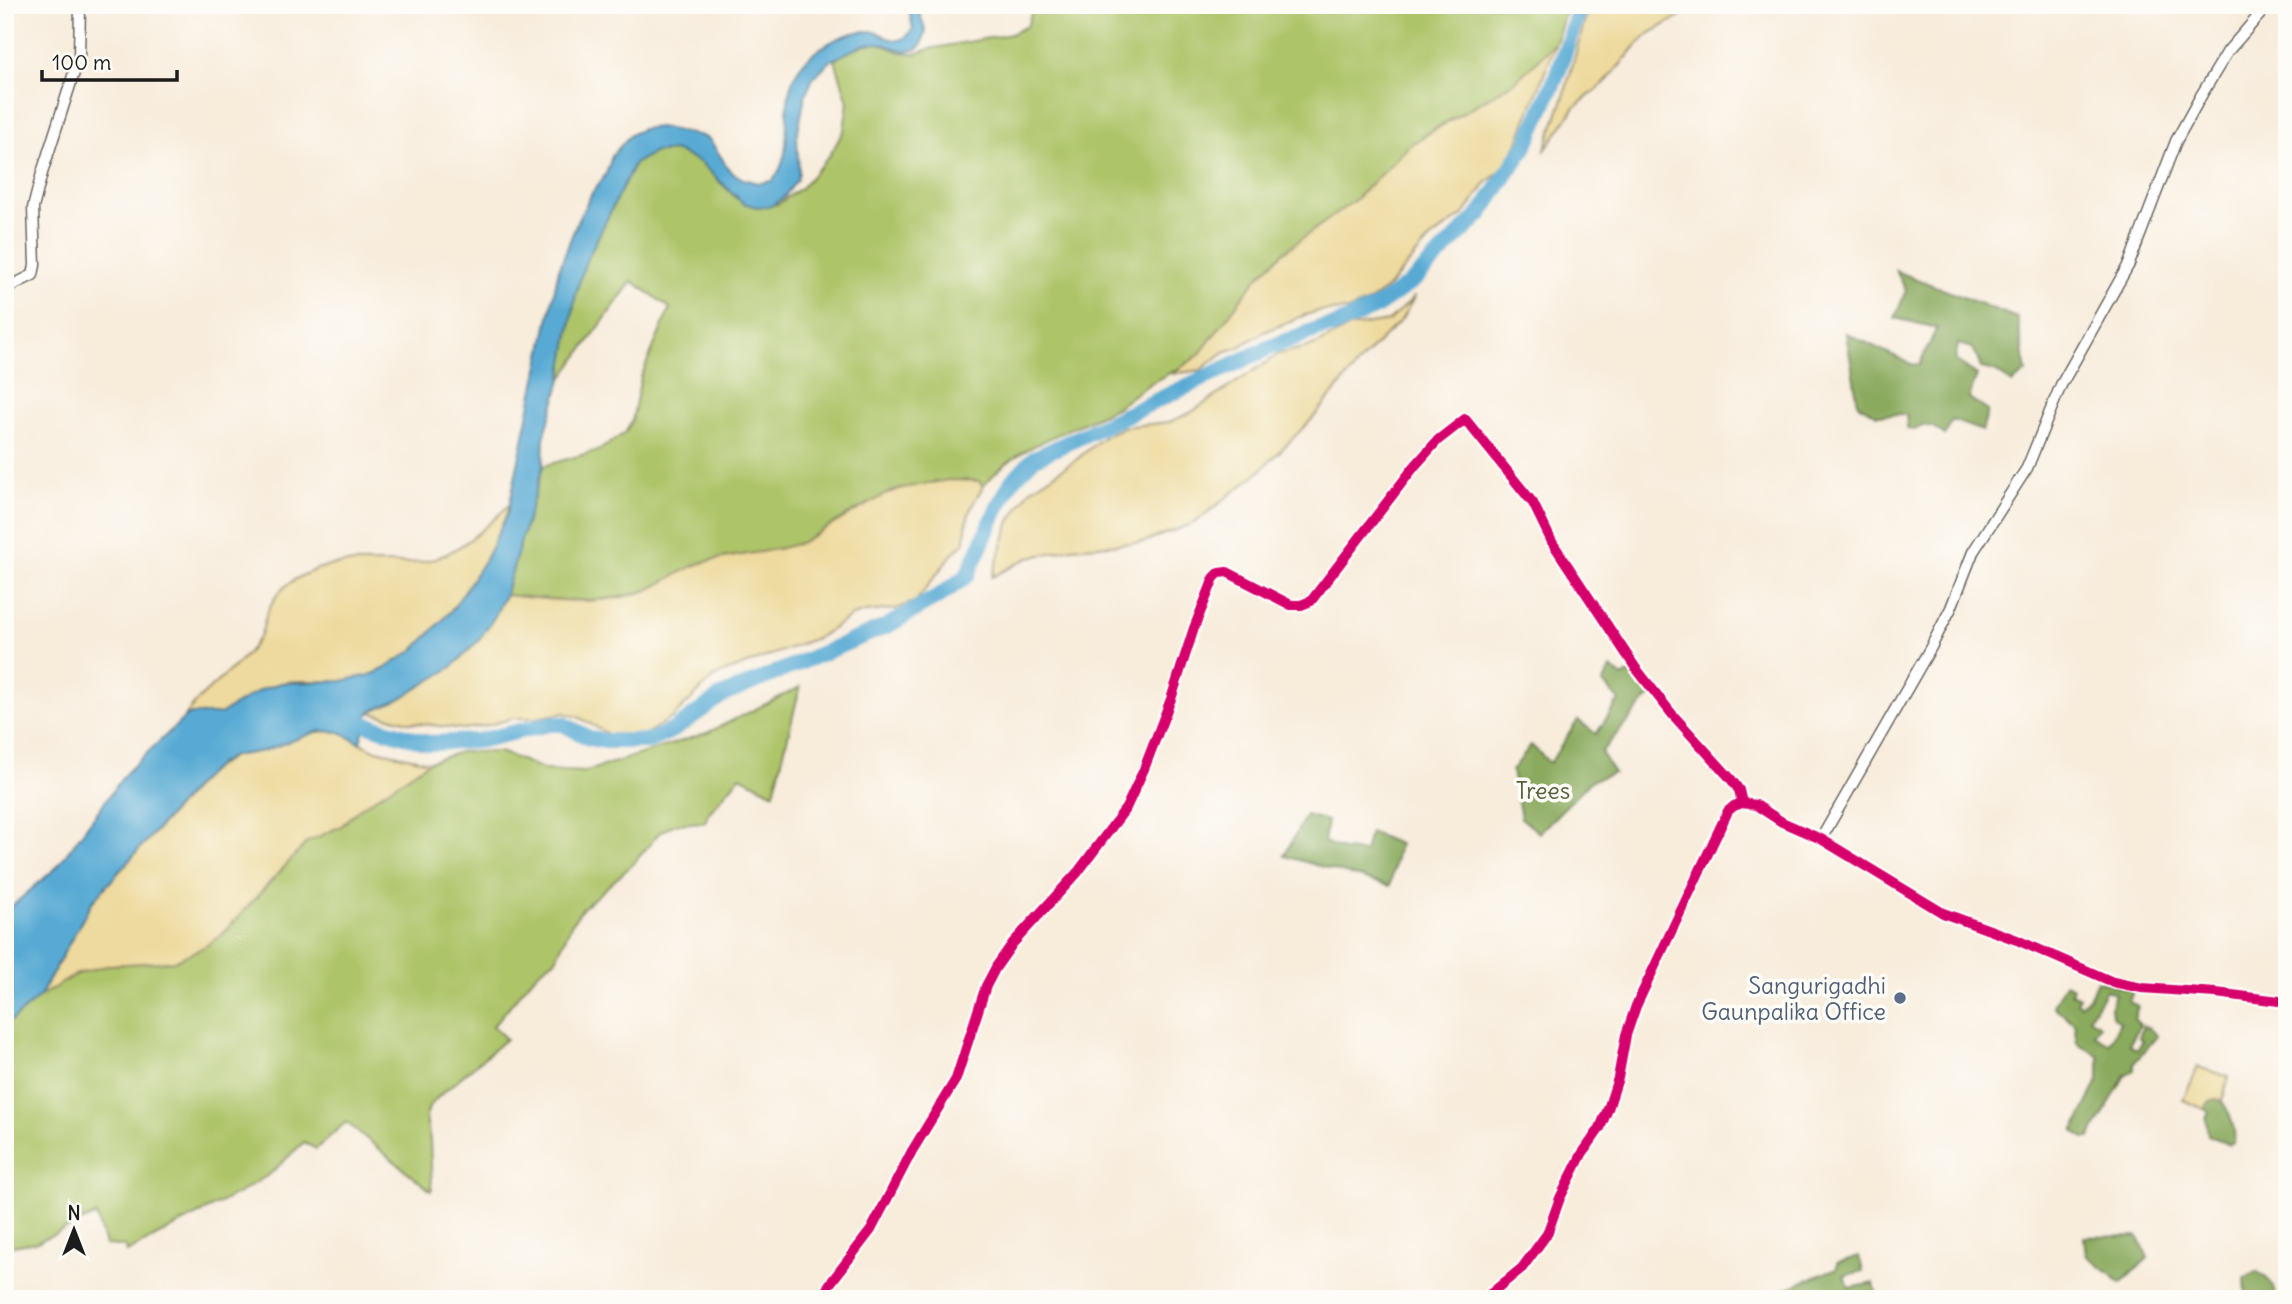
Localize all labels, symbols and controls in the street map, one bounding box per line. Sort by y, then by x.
scale bar [42,38,177,82]
text: 100 m [52,49,111,76]
park label: Trees [1516,776,1570,805]
place label: Sangurigadhi Gaunpalika Office [1701,971,1886,1026]
marker: Sangurigadhi Gaunpalika Office [1892,990,1908,1006]
north arrow [38,1196,108,1266]
text: N [67,1201,81,1225]

